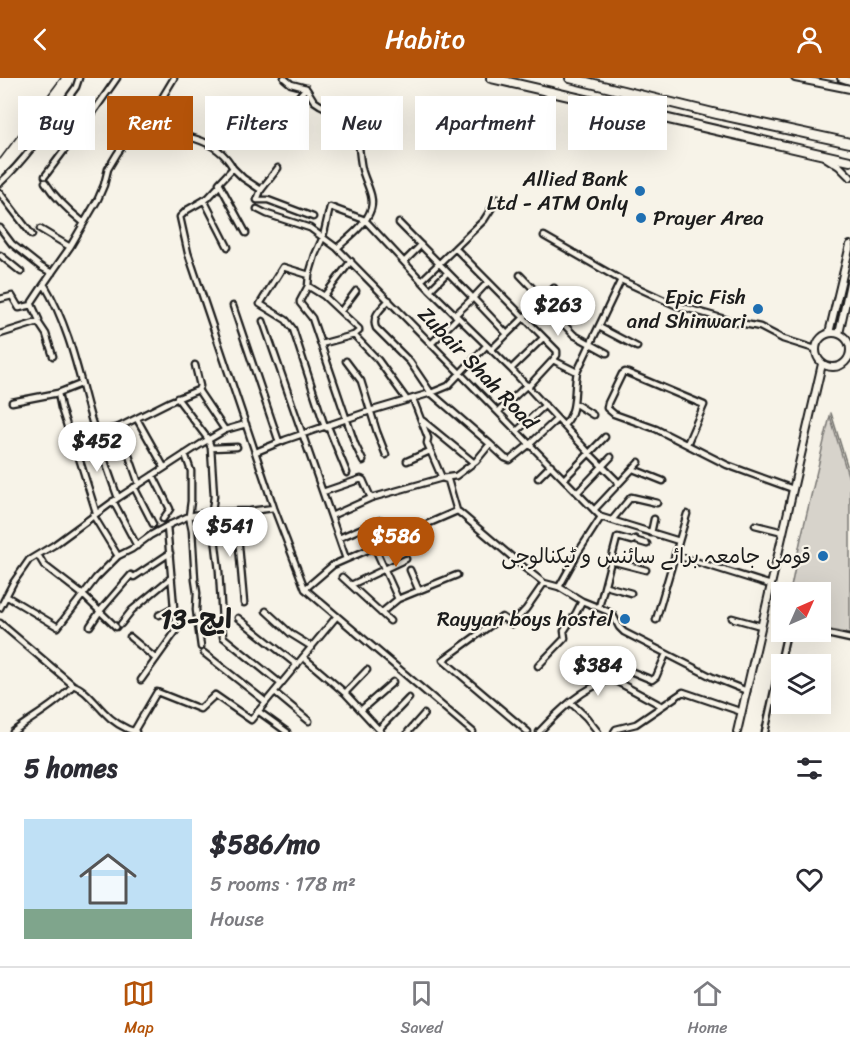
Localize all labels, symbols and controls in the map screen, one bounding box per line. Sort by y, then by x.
text: Habito [385,15,465,63]
icon: back [24,23,57,56]
icon: person [793,23,826,56]
chip: Buy [18,96,95,150]
chip: Rent [107,96,193,150]
chip: Filters [205,96,309,150]
chip: New [321,96,403,150]
chip: Apartment [415,96,556,150]
chip: House [568,96,667,150]
place label: Allied Bank Ltd - ATM Only [487,160,628,222]
marker: Allied Bank Ltd - ATM Only [633,184,647,198]
place label: Prayer Area [653,199,764,237]
marker: Prayer Area [634,211,648,225]
place label: Epic Fish and Shinwari [627,278,747,340]
pin: $263 [522,286,594,337]
text: $263 [534,288,582,323]
street label: Zubair Shah Road [408,297,549,440]
marker: Epic Fish and Shinwari [751,302,765,316]
pin: $452 [61,422,133,473]
text: $452 [72,424,122,459]
pin: $541 [194,507,266,558]
text: $541 [207,509,253,544]
pin: $586 [360,517,432,568]
text: $586 [371,519,421,554]
place label: قومی جامعہ برائے سائنس و ٹیکنالوجی [501,537,811,575]
marker: قومی جامعہ برائے سائنس و ٹیکنالوجی [816,549,830,563]
north arrow [771,582,831,642]
map controls [771,582,831,714]
district label: ایچ-13 [160,595,232,643]
place label: Rayyan boys hostel [437,600,614,638]
marker: Rayyan boys hostel [618,612,632,626]
pin: $384 [562,646,634,697]
text: $384 [574,648,623,683]
button: layers [771,654,831,714]
text: 5 homes [24,745,117,791]
icon: filters [793,752,826,785]
text: $586/mo [210,821,320,867]
icon: home [72,843,144,915]
icon: heart [793,863,826,896]
text: 5 rooms · 178 m² [210,867,356,902]
text: House [210,902,264,937]
tab: Map [122,977,155,1042]
tab: Saved [400,977,443,1042]
tab: Home [688,977,728,1042]

